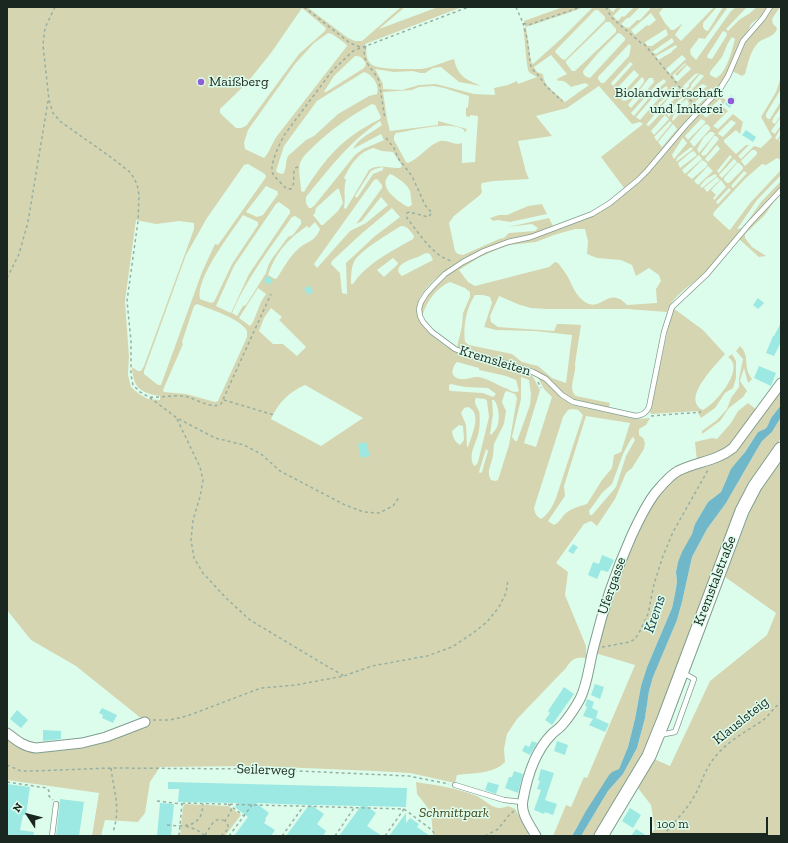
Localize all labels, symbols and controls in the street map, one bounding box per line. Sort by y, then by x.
place label: Maißberg [209,74,269,90]
marker: Maißberg [196,77,206,87]
place label: Biolandwirtschaft und Imkerei [615,85,723,118]
marker: Biolandwirtschaft und Imkerei [726,96,736,106]
street label: Kremsleiten [457,342,533,380]
street label: Kremstalstraße [690,534,740,628]
street label: Ufergasse [594,555,630,617]
water label: Krems [640,593,670,635]
street label: Klauslsteig [710,693,772,749]
street label: Seilerweg [236,761,296,779]
north arrow [8,795,48,835]
text: N [10,800,26,815]
park label: Schmittpark [419,805,489,821]
scale bar [652,809,770,835]
text: 100 m [657,817,689,831]

